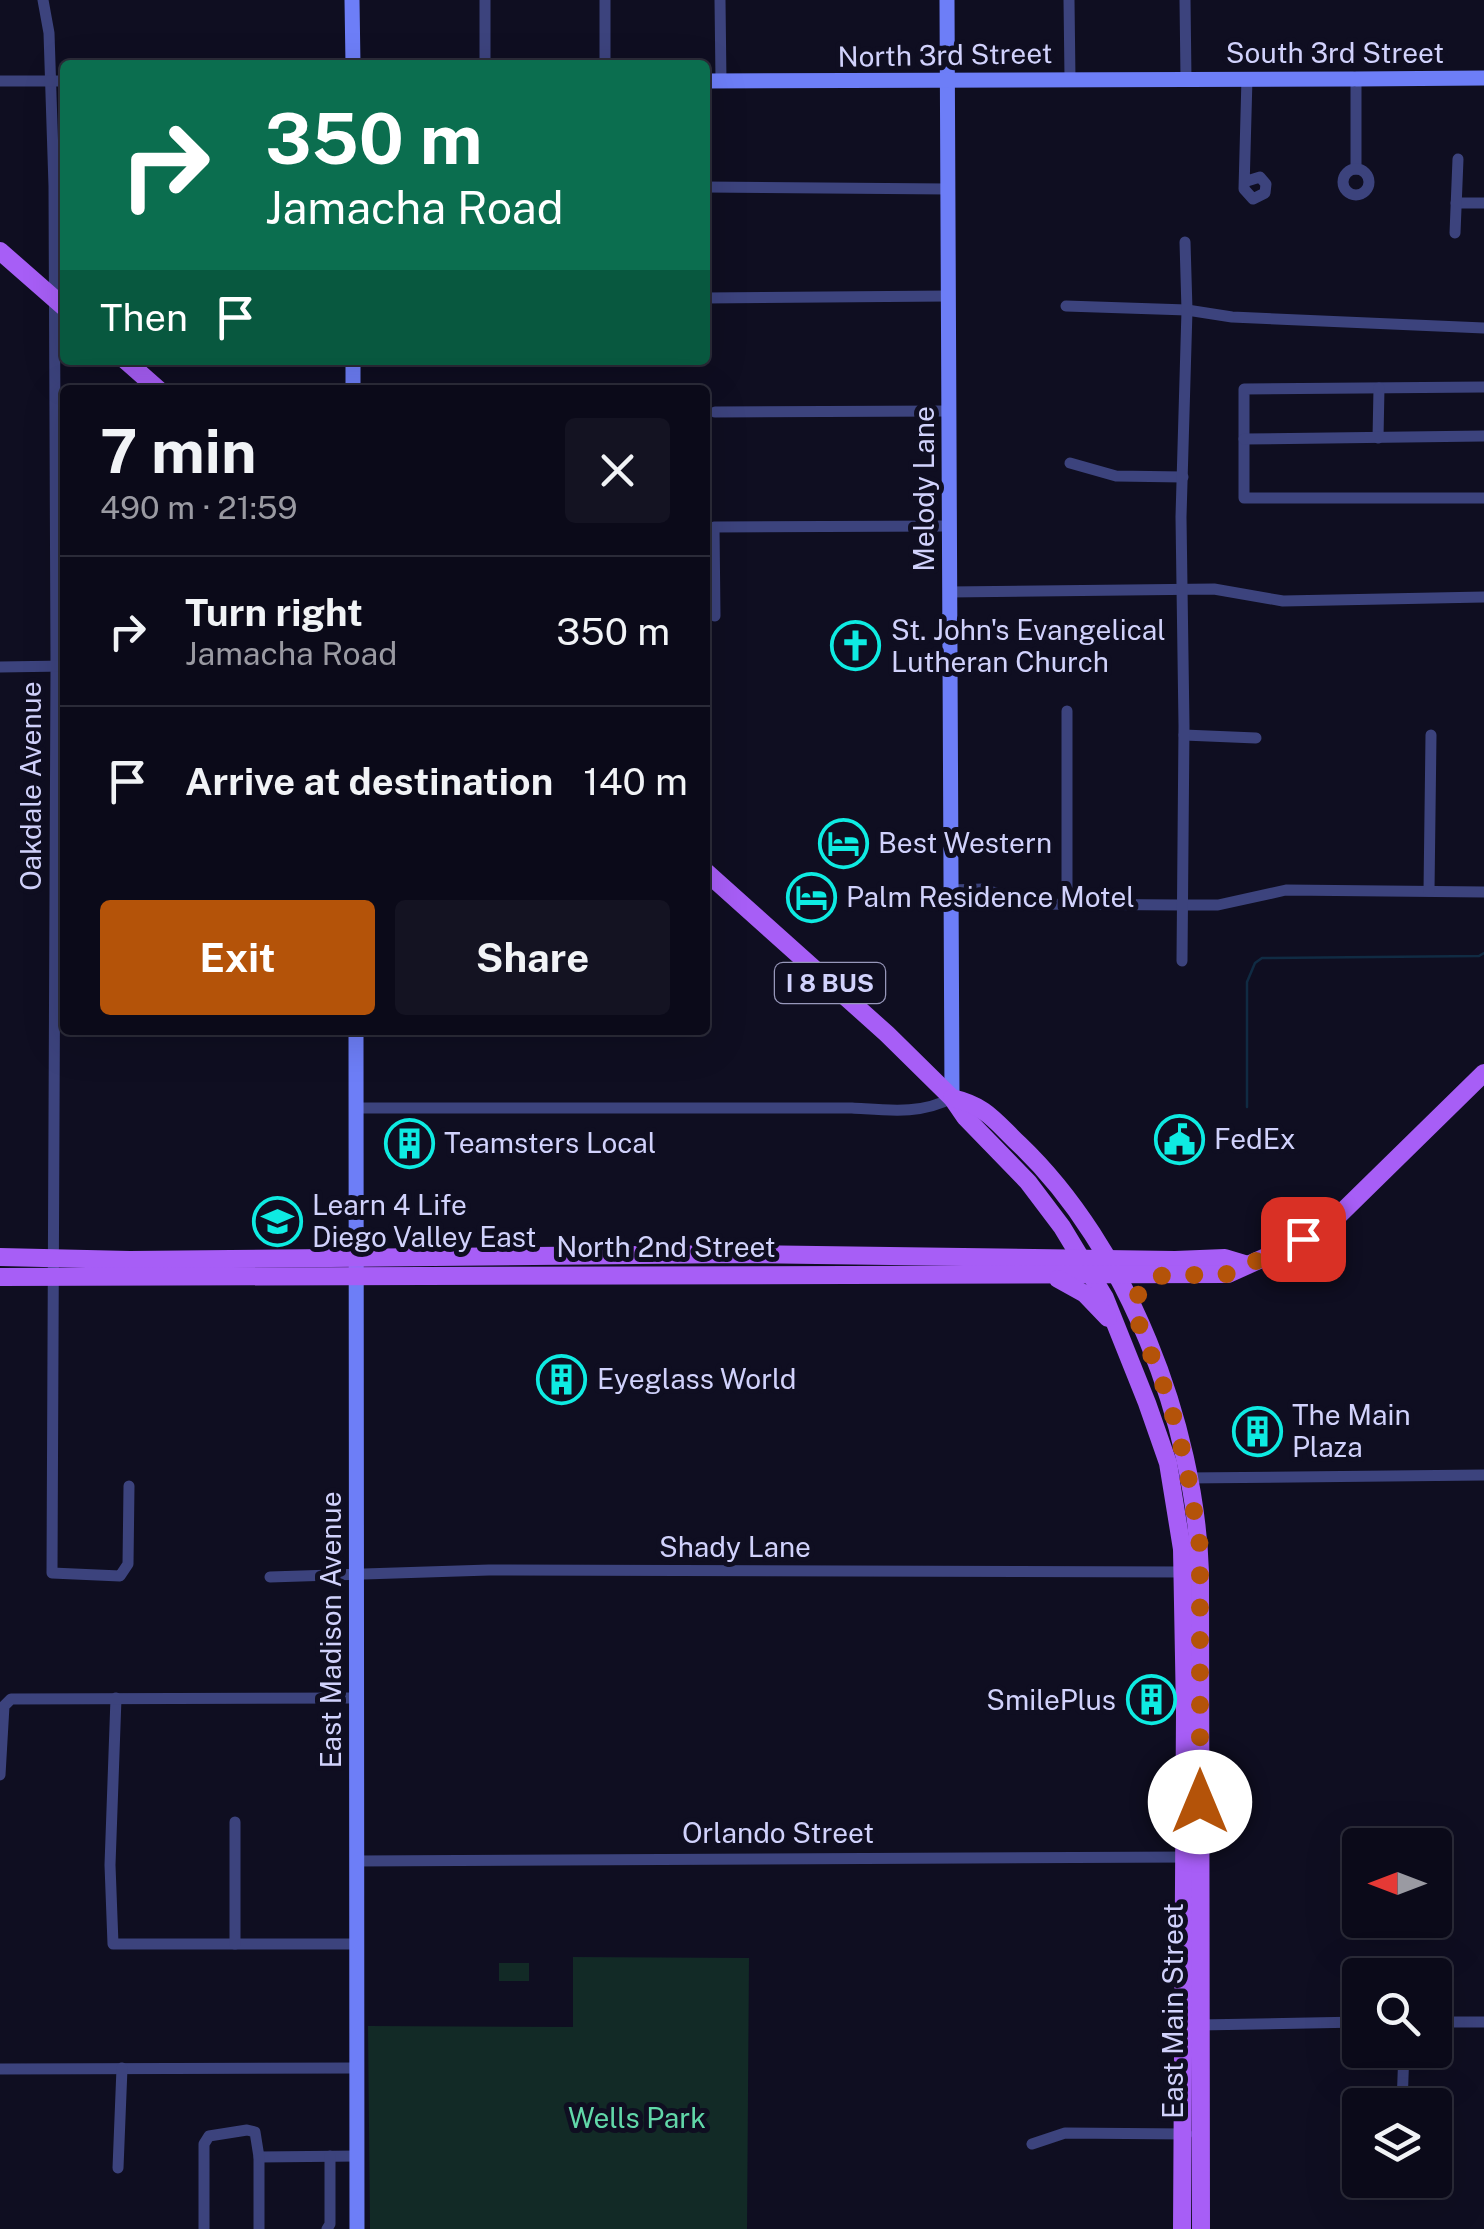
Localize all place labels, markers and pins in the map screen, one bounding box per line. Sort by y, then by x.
place label: St. John's Evangelical Lutheran Church [891,613,1166,678]
church icon: St. John's Evangelical Lutheran Church [830,620,882,672]
hotel icon: Best Western [817,817,869,869]
place label: Best Western [878,826,1052,859]
hotel icon: Palm Residence Motel [785,871,837,923]
place label: Palm Residence Motel [846,880,1135,913]
public building icon: FedEx [1153,1113,1205,1165]
building icon: Teamsters Local [383,1117,435,1169]
place label: FedEx [1214,1122,1296,1155]
place label: Teamsters Local [444,1126,656,1159]
place label: Learn 4 Life Diego Valley East [312,1188,536,1253]
school or university icon: Learn 4 Life Diego Valley East [251,1195,303,1247]
pin [1261,1197,1346,1282]
building icon: Eyeglass World [536,1353,588,1405]
place label: Eyeglass World [597,1362,797,1395]
place label: The Main Plaza [1292,1398,1411,1463]
building icon: The Main Plaza [1231,1405,1283,1457]
building icon: SmilePlus [1125,1674,1177,1726]
place label: SmilePlus [986,1683,1116,1716]

